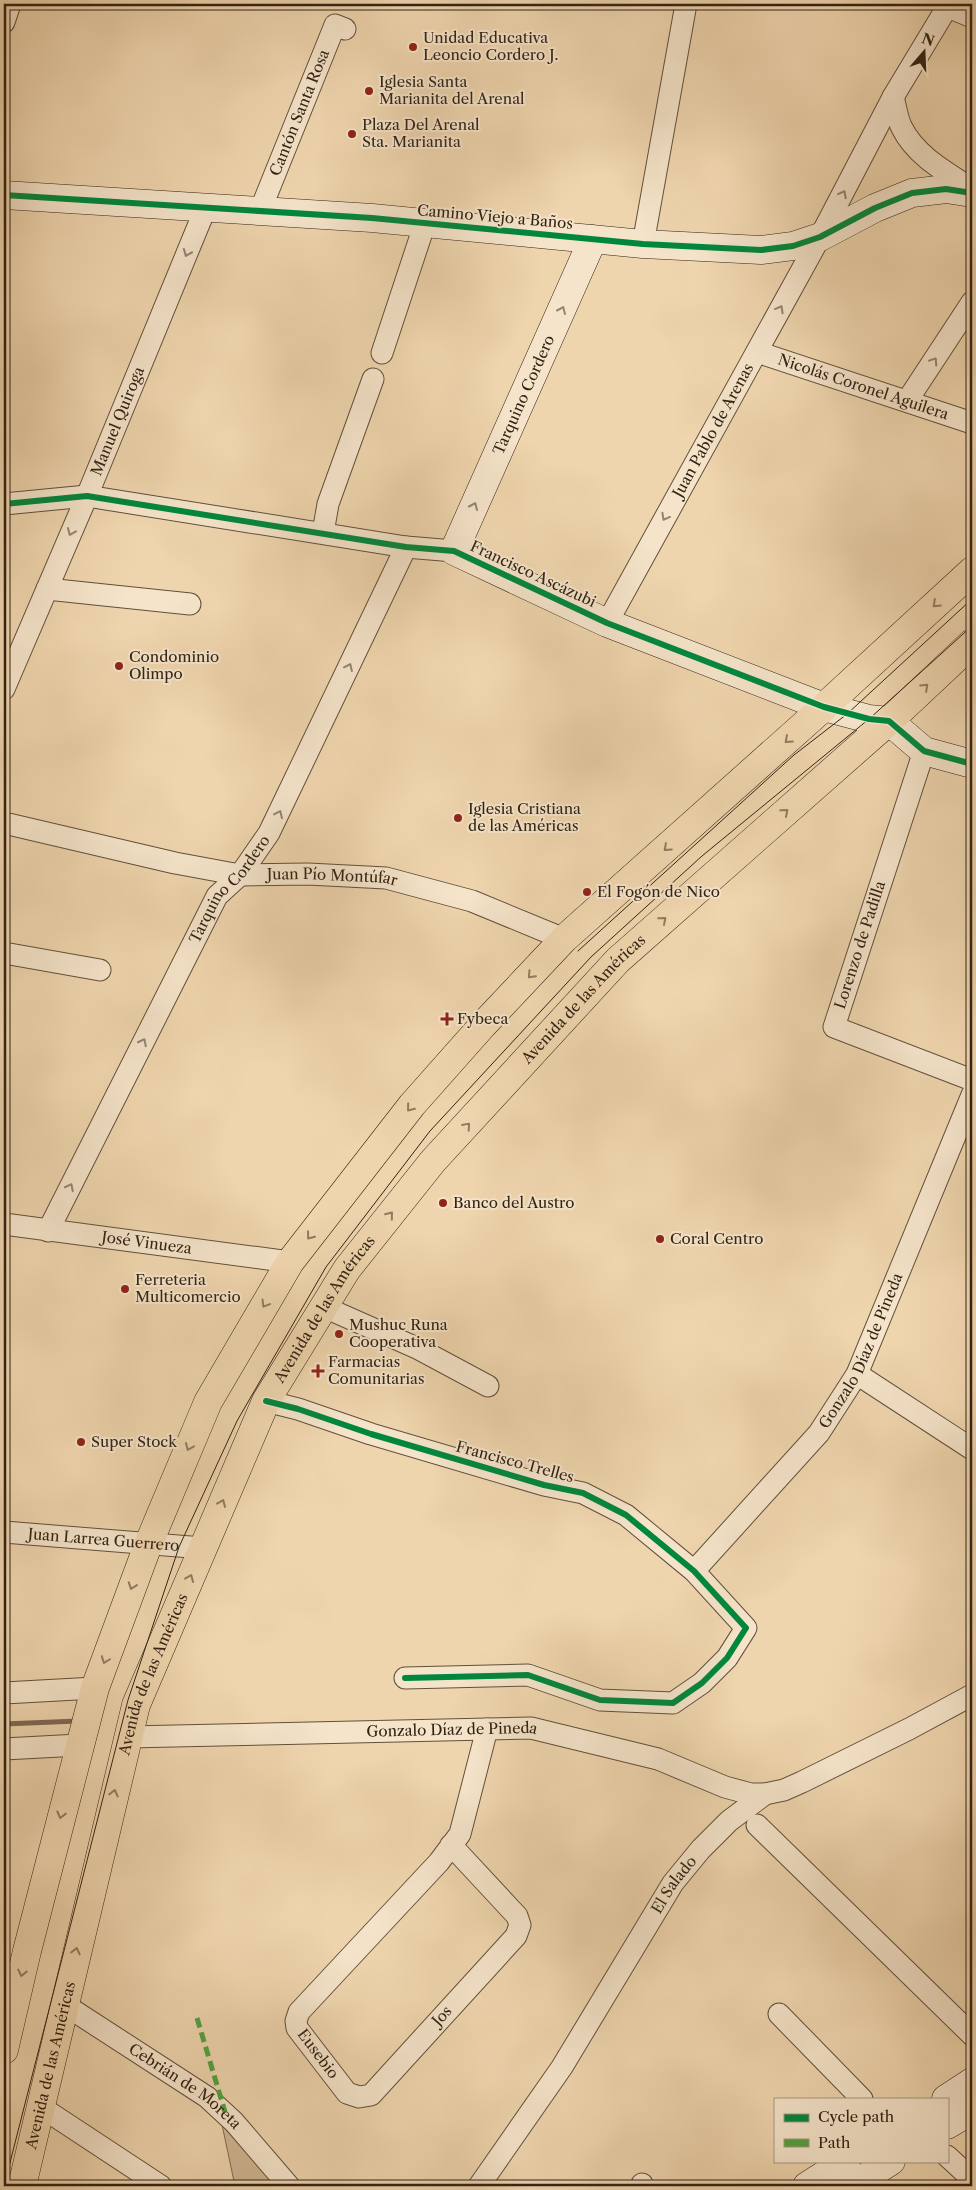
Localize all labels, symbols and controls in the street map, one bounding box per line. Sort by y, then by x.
place label: Unidad Educativa Leoncio Cordero J. [423,28,558,64]
north arrow [898,28,948,78]
text: N [920,29,937,50]
marker: Unidad Educativa Leoncio Cordero J. [407,41,419,53]
street label: Cantón Santa Rosa [265,46,333,178]
place label: Iglesia Santa Marianita del Arenal [379,72,525,108]
marker: Iglesia Santa Marianita del Arenal [363,85,375,97]
place label: Plaza Del Arenal Sta. Marianita [362,115,480,151]
marker: Plaza Del Arenal Sta. Marianita [346,128,358,140]
one-way arrow [837,190,847,199]
street label: Camino Viejo a Baños [416,200,574,233]
one-way arrow [183,248,193,256]
one-way arrow [774,305,784,314]
one-way arrow [555,306,566,315]
street label: Tarquino Cordero [489,332,558,458]
street label: Nicolás Coronel Aguilera [776,350,951,424]
one-way arrow [927,357,937,366]
street label: Juan Pablo de Arenas [667,360,758,502]
street label: Manuel Quiroga [86,364,148,478]
one-way arrow [467,502,478,511]
one-way arrow [662,512,672,521]
one-way arrow [67,527,78,536]
street label: Francisco Ascázubi [467,536,600,611]
one-way arrow [933,598,942,607]
place label: Condominio Olimpo [129,647,219,683]
marker: Condominio Olimpo [113,660,125,672]
one-way arrow [342,663,353,672]
one-way arrow [919,684,928,693]
one-way arrow [784,734,793,743]
place label: Iglesia Cristiana de las Américas [468,799,581,835]
one-way arrow [779,809,788,818]
one-way arrow [273,810,283,819]
marker: Iglesia Cristiana de las Américas [452,812,464,824]
street label: Tarquino Cordero [185,831,274,946]
one-way arrow [663,842,672,851]
street label: Juan Pío Montúfar [265,864,400,890]
street label: Lorenzo de Padilla [830,878,889,1011]
place label: El Fogón de Nico [597,882,720,901]
marker: El Fogón de Nico [581,886,593,898]
one-way arrow [657,917,666,926]
street label: Avenida de las Américas [517,930,649,1068]
one-way arrow [528,969,537,978]
place label: Fybeca [457,1009,508,1028]
marker: Fybeca [441,1013,453,1025]
one-way arrow [137,1038,147,1047]
one-way arrow [408,1102,416,1111]
one-way arrow [461,1123,469,1132]
one-way arrow [64,1183,74,1192]
place label: Banco del Austro [453,1193,574,1212]
marker: Banco del Austro [437,1197,449,1209]
one-way arrow [384,1212,392,1221]
street label: José Vinueza [99,1227,193,1258]
place label: Coral Centro [670,1229,763,1248]
one-way arrow [307,1230,316,1240]
street label: Avenida de las Américas [269,1231,379,1387]
marker: Coral Centro [654,1233,666,1245]
place label: Ferreteria Multicomercio [135,1270,241,1306]
street label: Gonzalo Díaz de Pineda [814,1270,907,1432]
marker: Ferreteria Multicomercio [119,1283,131,1295]
one-way arrow [262,1299,272,1308]
place label: Mushuc Runa Cooperativa [349,1315,448,1351]
marker: Mushuc Runa Cooperativa [333,1328,345,1340]
place label: Farmacias Comunitarias [328,1352,424,1388]
marker: Farmacias Comunitarias [312,1365,324,1377]
place label: Super Stock [91,1432,178,1451]
marker: Super Stock [75,1436,87,1448]
street label: Francisco Trelles [454,1437,576,1486]
one-way arrow [184,1442,195,1451]
one-way arrow [215,1499,226,1508]
street label: Juan Larrea Guerrero [25,1524,180,1555]
one-way arrow [184,1574,195,1583]
one-way arrow [128,1581,138,1590]
street label: Avenida de las Américas [114,1590,192,1758]
one-way arrow [101,1655,111,1664]
street label: Gonzalo Díaz de Pineda [366,1718,540,1741]
one-way arrow [108,1789,119,1798]
one-way arrow [56,1811,67,1820]
street label: El Salado [647,1852,700,1917]
one-way arrow [70,1947,81,1956]
one-way arrow [17,1968,28,1977]
street label: Avenida de las Américas [21,1979,79,2152]
street label: Jos [426,2002,456,2031]
street label: Eusebio [294,2025,343,2082]
street label: Cebrián de Moreta [125,2039,246,2133]
legend [774,2098,948,2162]
text: Cycle path [818,2107,895,2126]
text: Path [818,2133,851,2152]

